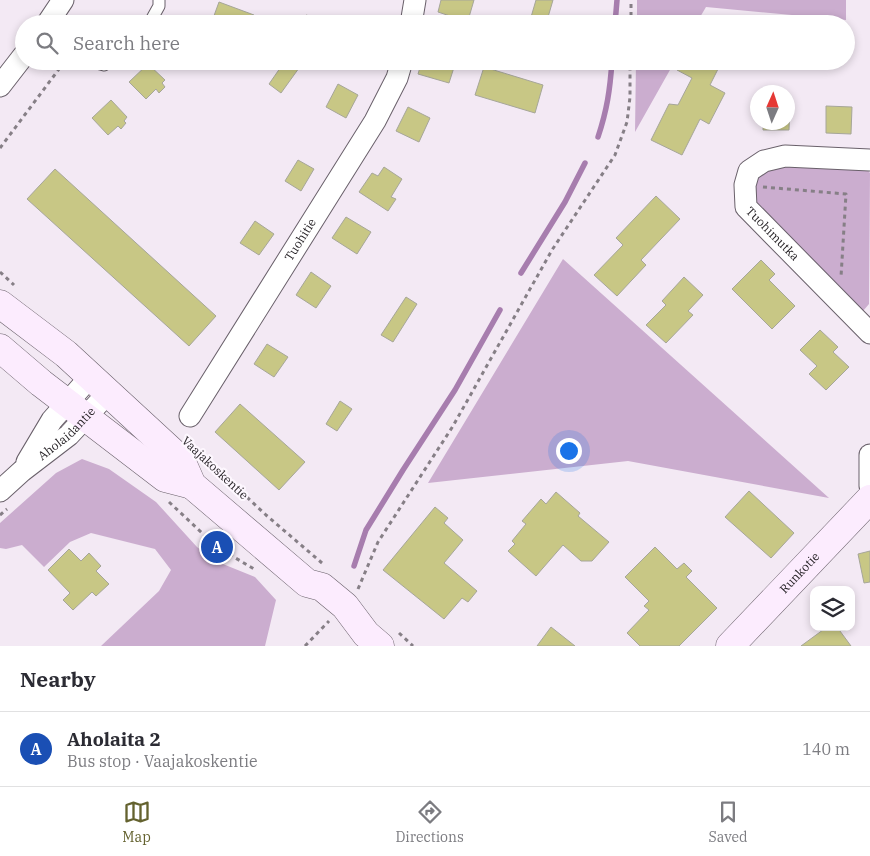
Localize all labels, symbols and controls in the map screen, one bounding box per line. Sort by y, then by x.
search box [15,15,855,70]
icon: search [33,29,61,57]
text: Search here [73,31,180,55]
north arrow [750,85,795,130]
street label: Tuohimutka [743,203,803,264]
street label: Tuohitie [281,215,319,264]
street label: Aholaidantie [35,404,98,463]
street label: Vaajakoskentie [179,433,252,502]
your location [556,438,582,464]
pin: A [201,528,233,566]
street label: Runkotie [776,549,822,596]
map controls [810,586,855,631]
button: layers [810,586,855,631]
text: Nearby [20,665,96,693]
text: Aholaita 2 [67,727,161,751]
text: A [30,739,42,759]
text: 140 m [802,739,850,759]
text: Bus stop · Vaajakoskentie [67,751,258,771]
tab: Map [122,798,151,846]
tab: Directions [395,798,464,846]
tab: Saved [708,798,748,846]

